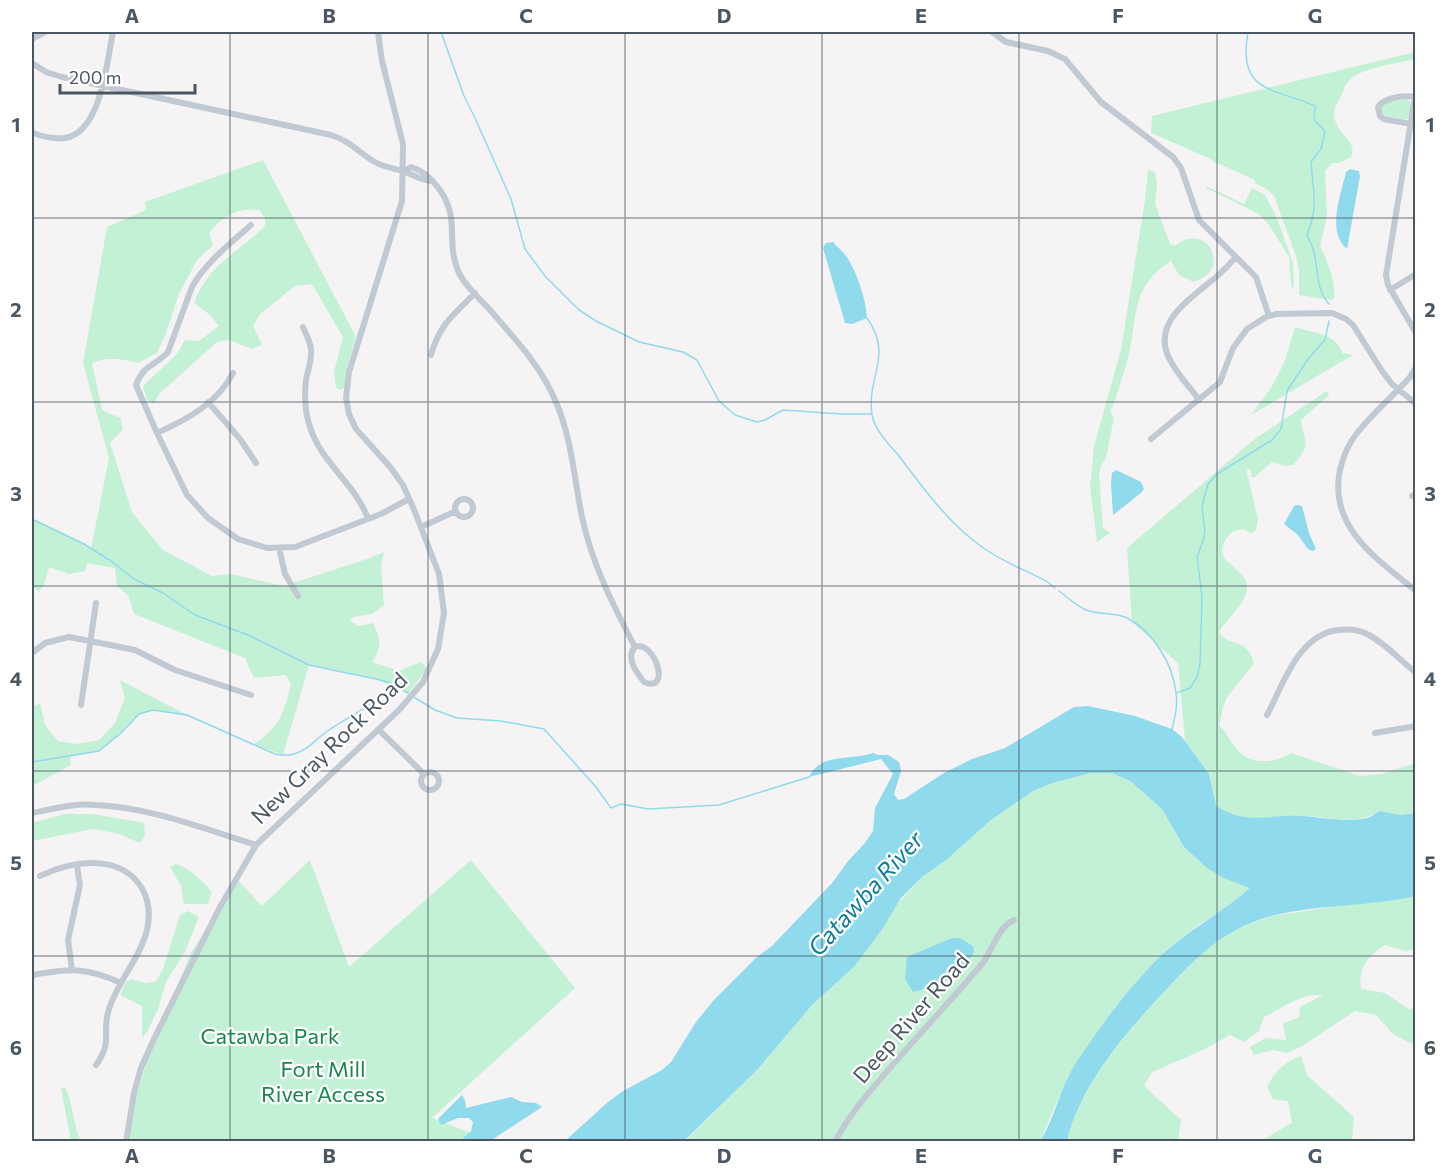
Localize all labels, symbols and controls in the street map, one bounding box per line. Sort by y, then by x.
text: A [125,3,139,27]
text: B [322,3,336,27]
text: C [519,3,533,27]
text: D [717,3,731,27]
text: E [915,3,927,27]
text: F [1112,3,1124,27]
text: G [1308,3,1322,27]
scale bar [60,57,195,95]
text: 200 m [69,66,122,88]
text: 1 [11,112,21,136]
text: 1 [1425,112,1435,136]
text: 2 [10,297,22,321]
text: 2 [1424,297,1436,321]
text: 3 [10,481,22,505]
text: 3 [1424,481,1436,505]
text: 4 [10,666,22,690]
street label: New Gray Rock Road [245,666,412,829]
text: 4 [1424,666,1436,690]
water label: Catawba River [801,824,929,961]
text: 5 [10,850,22,874]
text: 5 [1424,850,1436,874]
street label: Deep River Road [847,947,975,1088]
park label: Catawba Park [200,1022,340,1049]
text: 6 [10,1035,22,1059]
text: 6 [1424,1035,1436,1059]
park label: Fort Mill River Access [261,1055,385,1107]
text: A [125,1143,139,1167]
text: B [322,1143,336,1167]
text: C [519,1143,533,1167]
text: D [717,1143,731,1167]
text: E [915,1143,927,1167]
text: F [1112,1143,1124,1167]
text: G [1308,1143,1322,1167]

